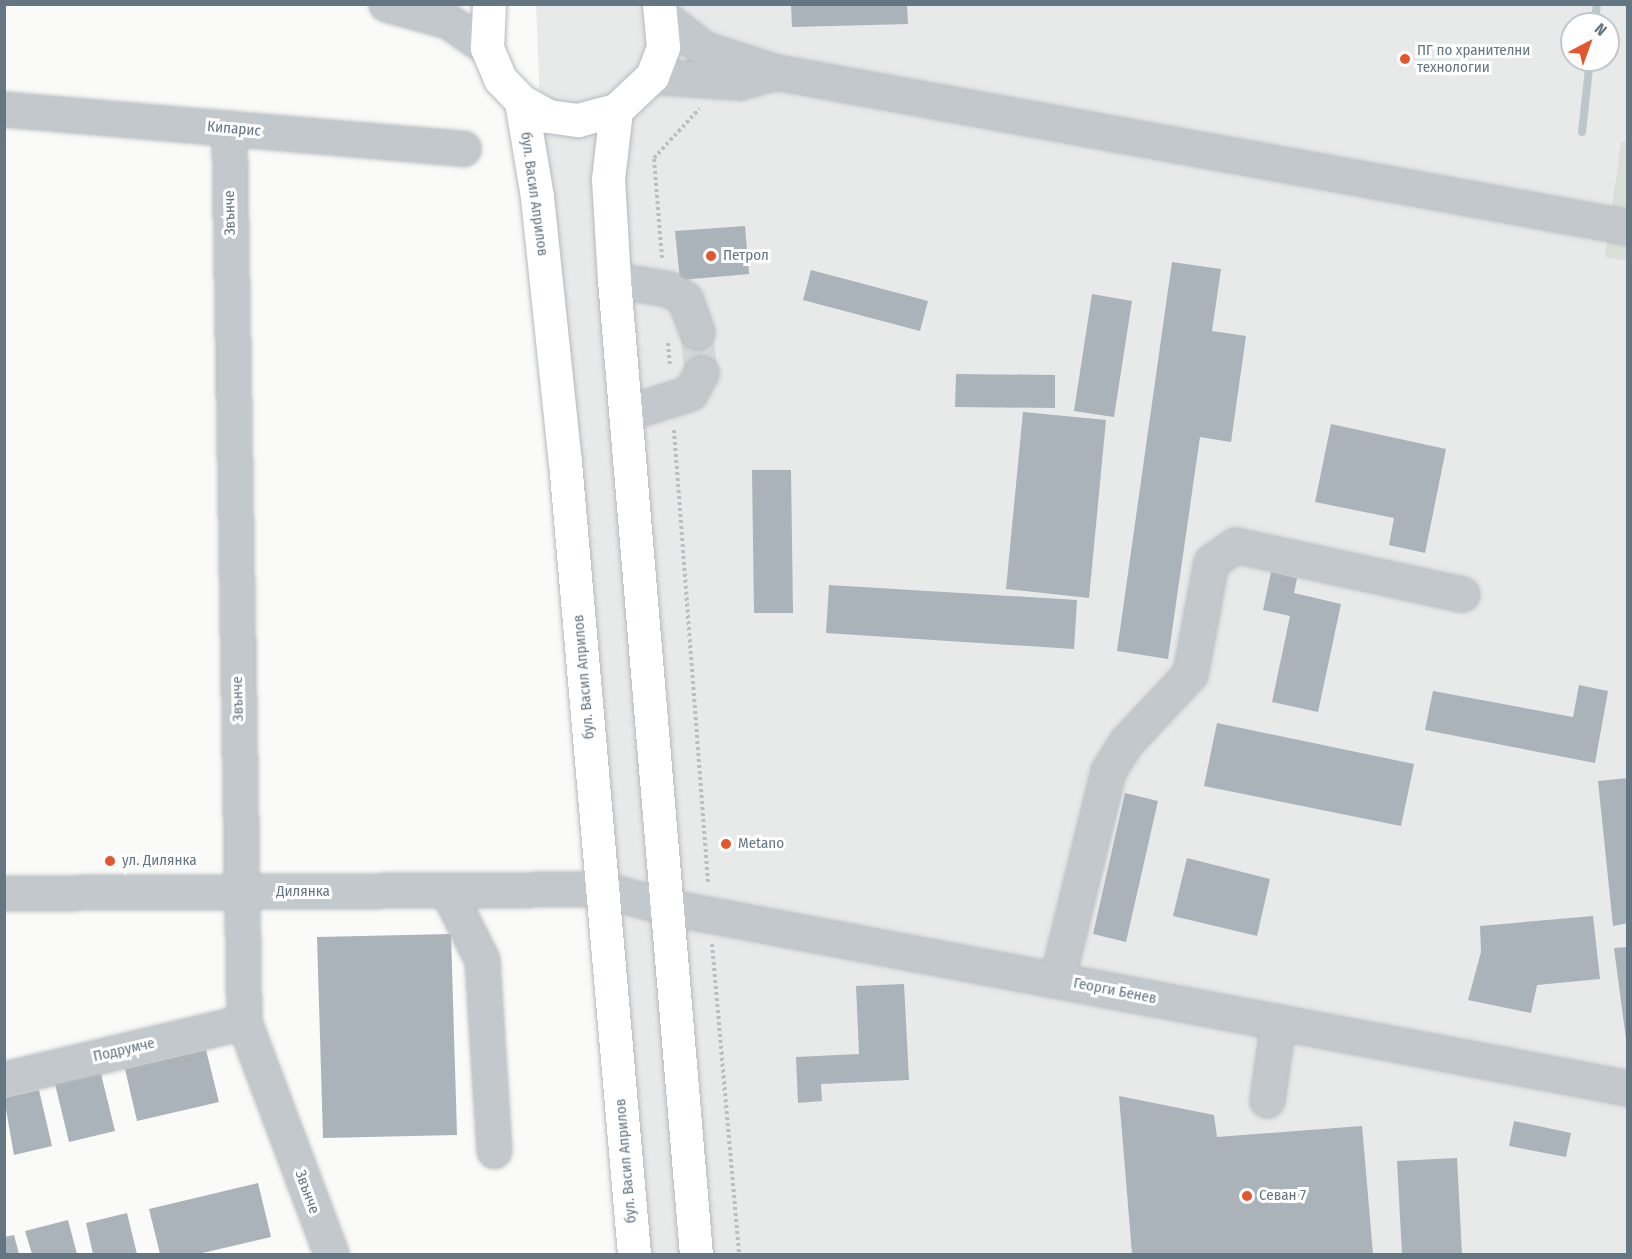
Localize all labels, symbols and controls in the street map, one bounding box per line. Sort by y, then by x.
north arrow [1560,12,1620,72]
text: N [1591,19,1611,40]
place label: ПГ по хранителни технологии [1417,41,1530,76]
marker: ПГ по хранителни технологии [1398,52,1412,66]
street label: Кипарис [206,118,262,140]
street label: бул. Васил Априлов [516,131,552,257]
street label: Звънче [221,190,239,236]
place label: Петрол [723,247,769,265]
marker: Петрол [704,249,718,263]
street label: бул. Васил Априлов [570,614,598,740]
street label: Звънче [229,676,247,722]
place label: Metano [738,835,784,853]
marker: Metano [719,837,733,851]
place label: ул. Дилянка [122,852,197,870]
marker: ул. Дилянка [103,854,117,868]
street label: Дилянка [276,883,330,901]
street label: Георги Бенев [1072,974,1158,1008]
street label: Подрумче [91,1034,157,1066]
street label: бул. Васил Априлов [612,1098,640,1224]
street label: Звънче [291,1168,323,1216]
place label: Севан 7 [1259,1187,1306,1205]
marker: Севан 7 [1240,1189,1254,1203]

